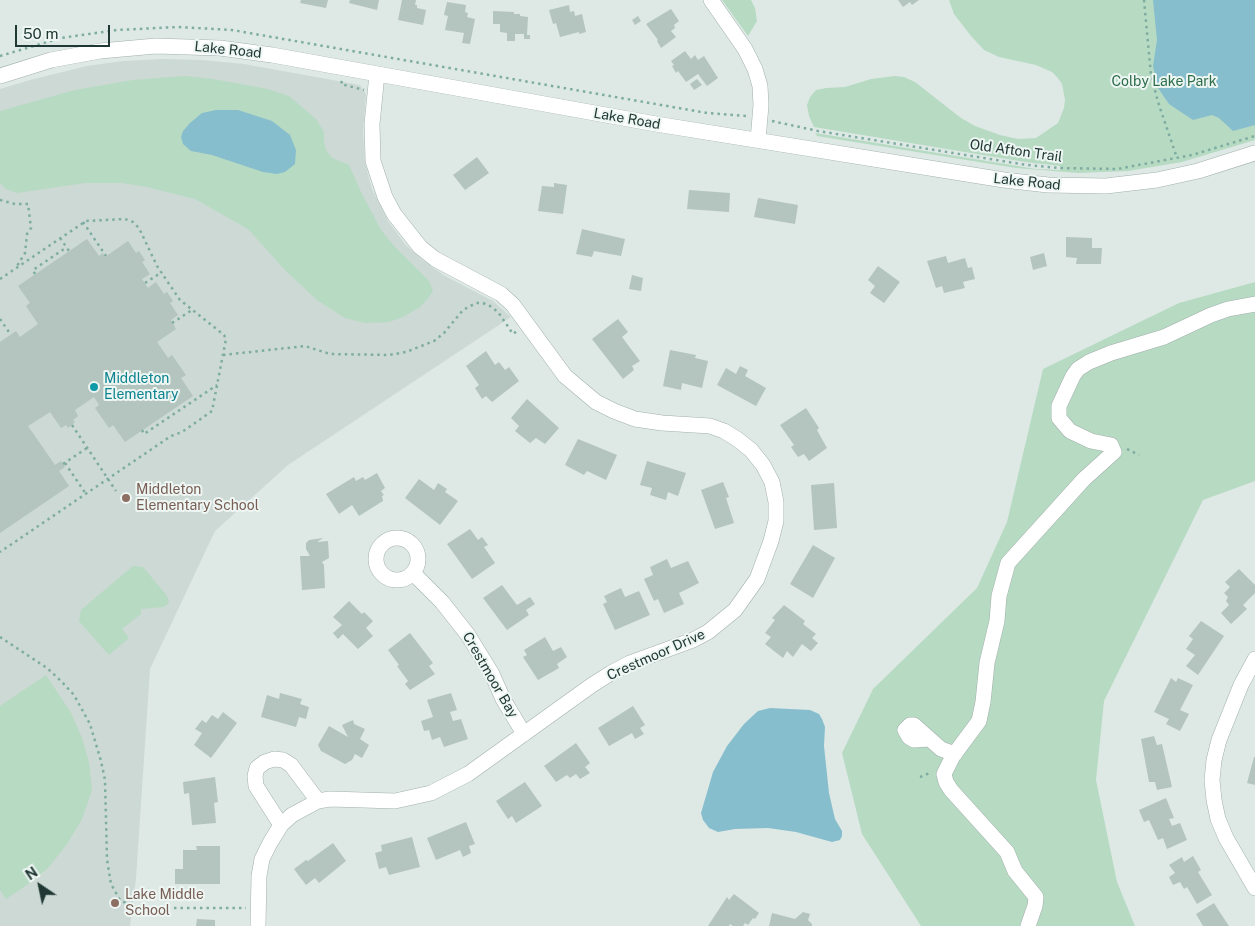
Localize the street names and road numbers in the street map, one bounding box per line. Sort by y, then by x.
street label: Lake Road [193,38,263,62]
street label: Lake Road [592,105,662,133]
street label: Old Afton Trail [969,136,1063,166]
street label: Lake Road [992,170,1062,194]
street label: Crestmoor Drive [604,626,708,684]
street label: Crestmoor Bay [459,629,521,721]

